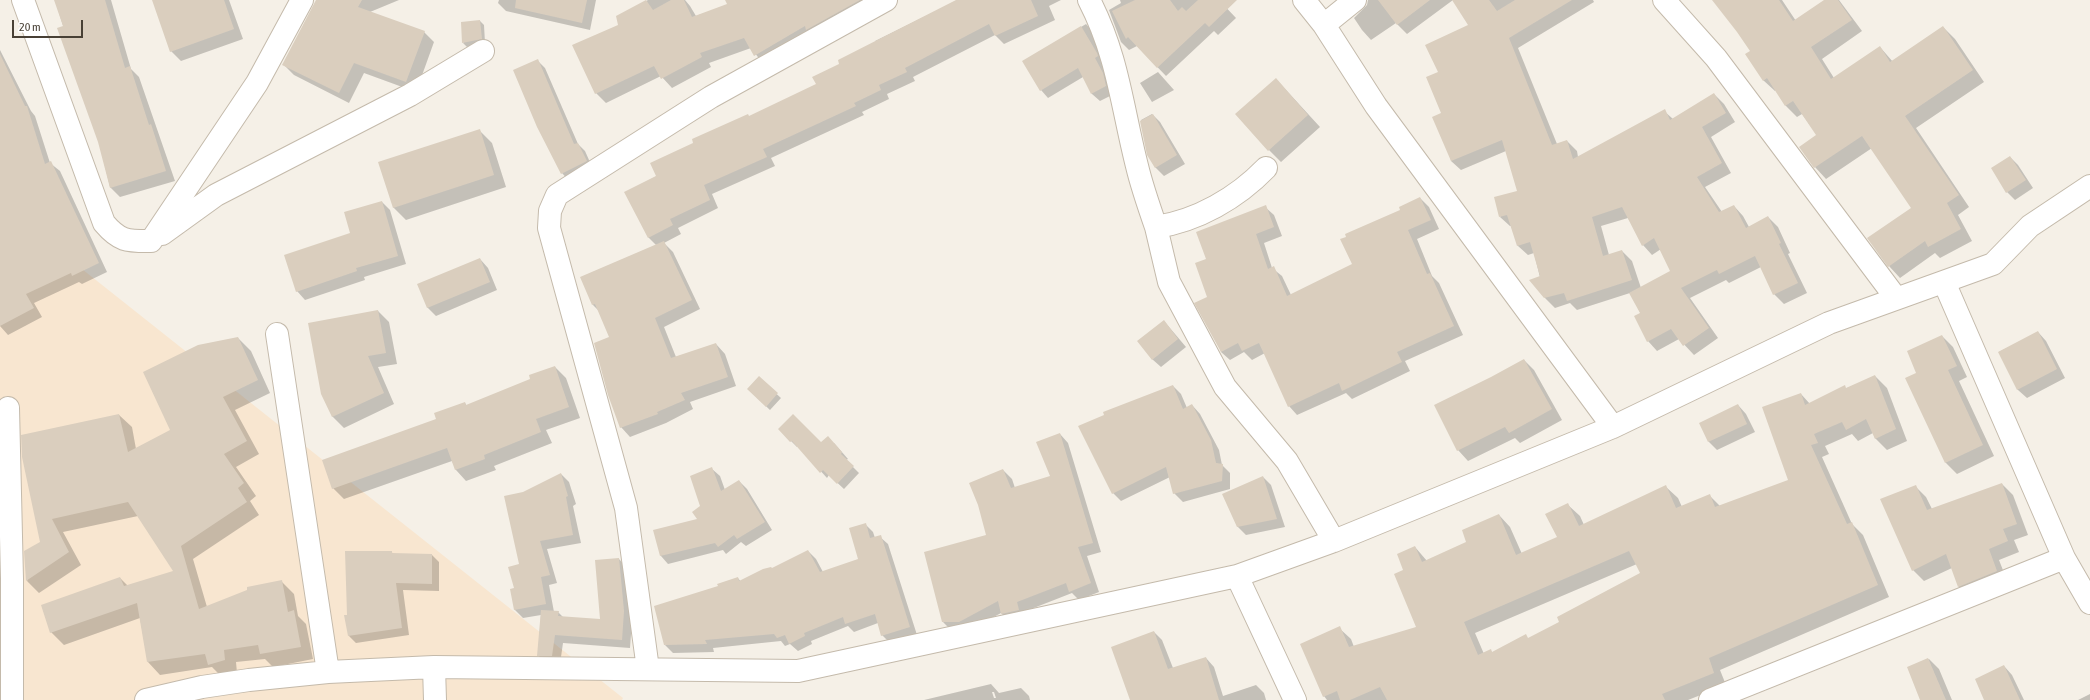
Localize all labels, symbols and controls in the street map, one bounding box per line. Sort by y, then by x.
scale bar [14,12,85,38]
text: 20 m [19,20,41,34]

